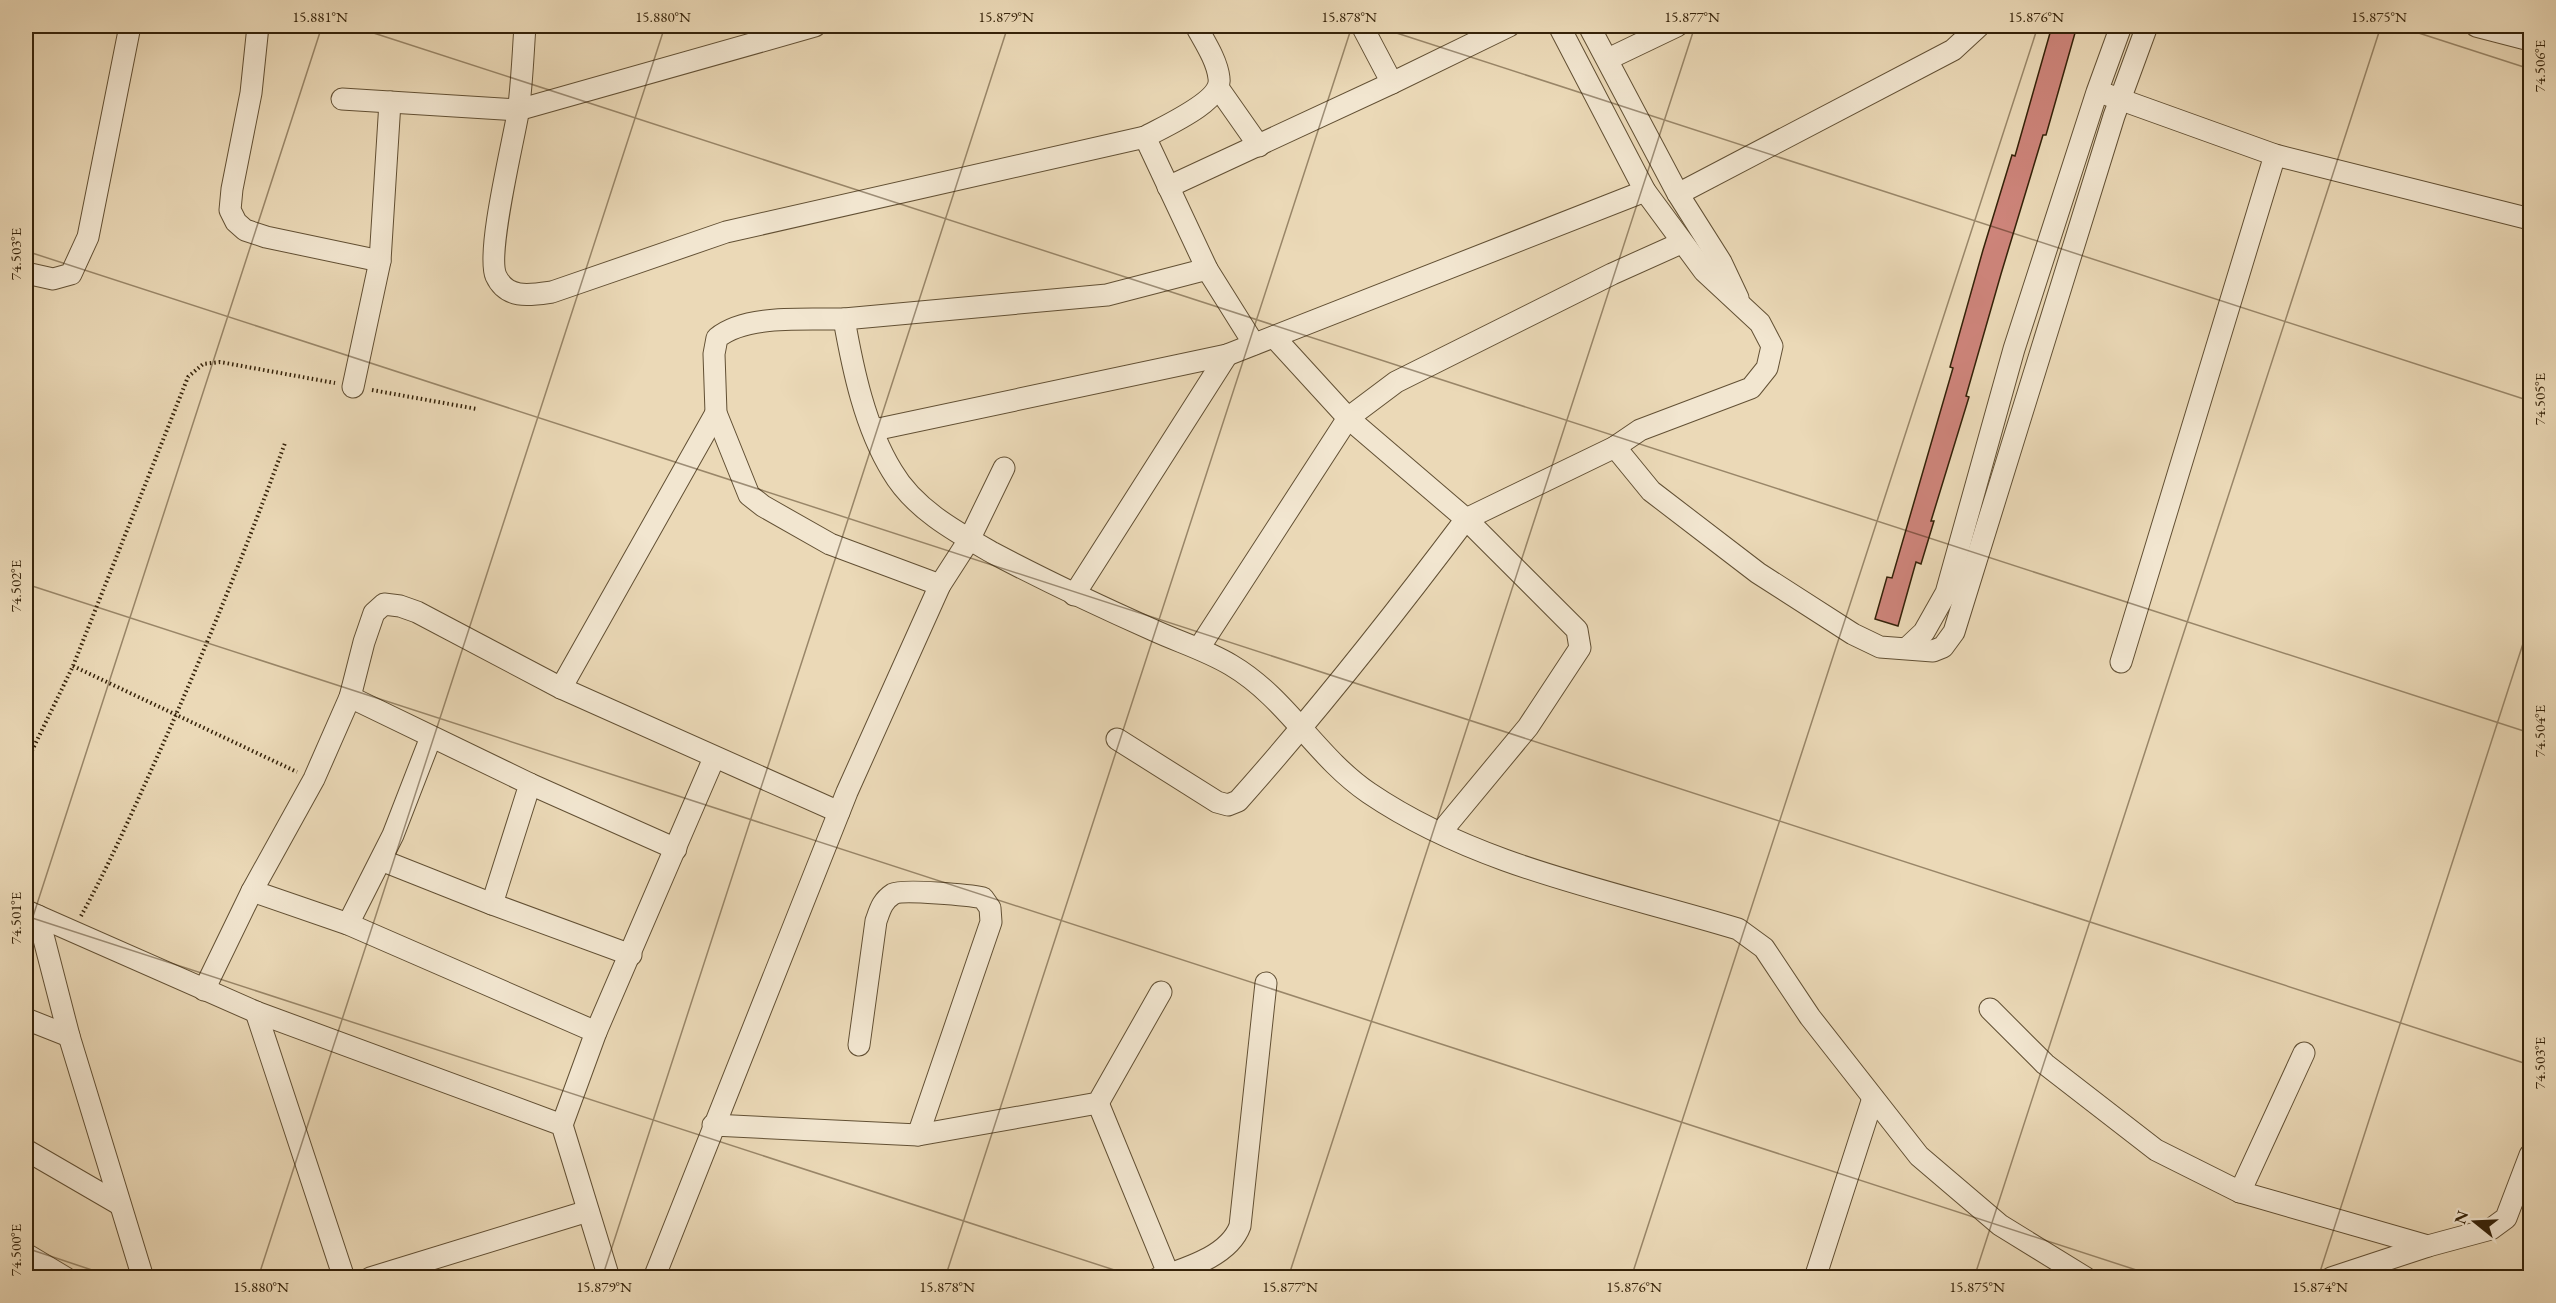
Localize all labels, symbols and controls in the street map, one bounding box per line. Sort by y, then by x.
text: 15.881°N [292,7,348,26]
text: 15.880°N [635,7,691,26]
text: 15.879°N [978,7,1034,26]
text: 15.878°N [1321,7,1377,26]
text: 15.877°N [1664,7,1720,26]
text: 15.876°N [2008,7,2064,26]
text: 15.875°N [2351,7,2407,26]
text: 74.506°E [2530,39,2549,92]
text: 74.503°E [6,227,25,280]
text: 74.505°E [2530,372,2549,425]
text: 74.502°E [6,559,25,612]
text: 74.504°E [2530,704,2549,757]
text: 74.501°E [6,891,25,944]
text: 74.503°E [2530,1036,2549,1089]
north arrow [2445,1192,2505,1252]
text: N [2449,1208,2473,1227]
text: 74.500°E [6,1223,25,1276]
text: 15.880°N [233,1277,289,1296]
text: 15.879°N [576,1277,632,1296]
text: 15.878°N [919,1277,975,1296]
text: 15.877°N [1262,1277,1318,1296]
text: 15.876°N [1606,1277,1662,1296]
text: 15.875°N [1949,1277,2005,1296]
text: 15.874°N [2292,1277,2348,1296]

